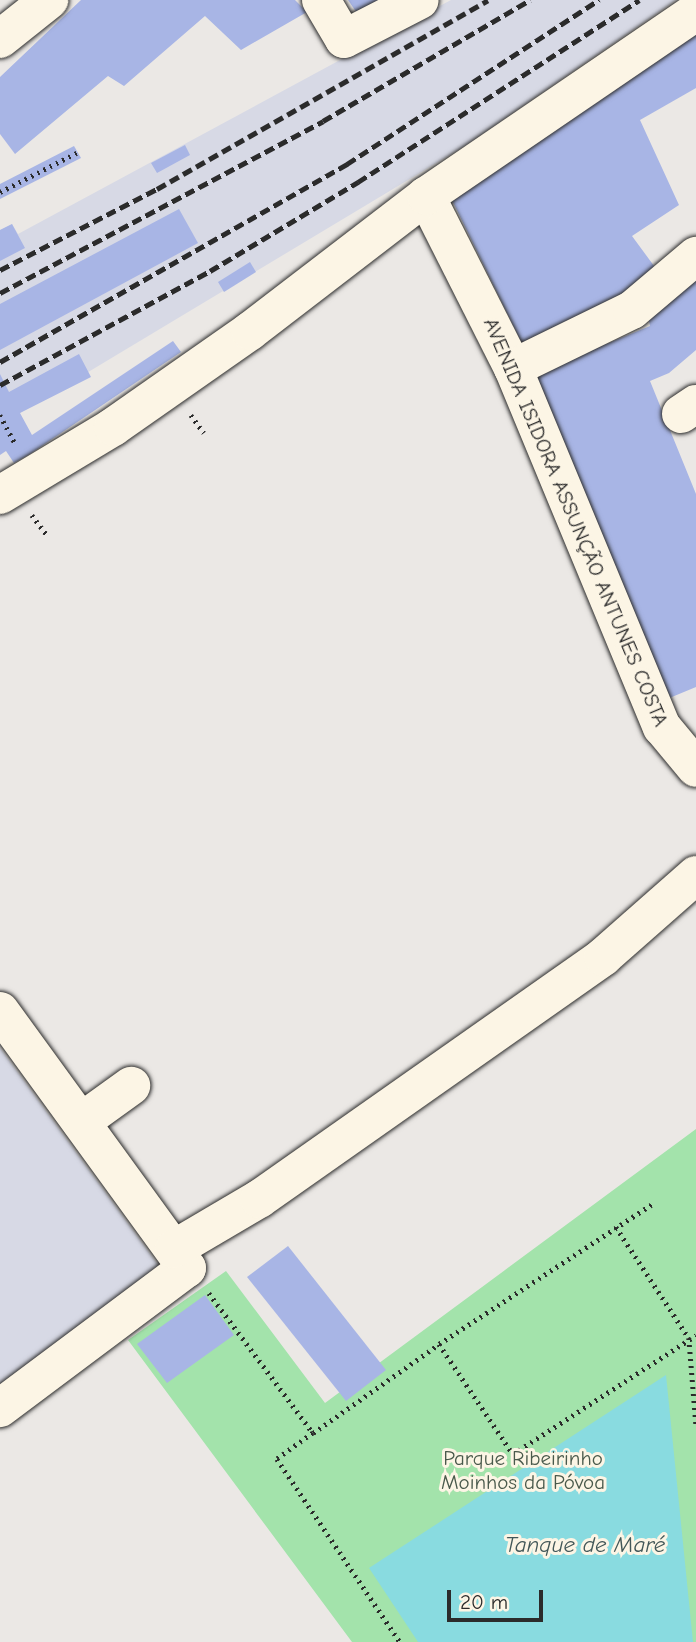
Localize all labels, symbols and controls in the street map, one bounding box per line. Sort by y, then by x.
street label: AVENIDA ISIDORA ASSUNÇÃO ANTUNES COSTA [478,314,674,730]
park label: Parque Ribeirinho Moinhos da Póvoa [441,1445,605,1495]
water label: Tanque de Maré [505,1531,665,1559]
scale bar [451,1576,547,1620]
text: 20 m [460,1590,508,1614]

